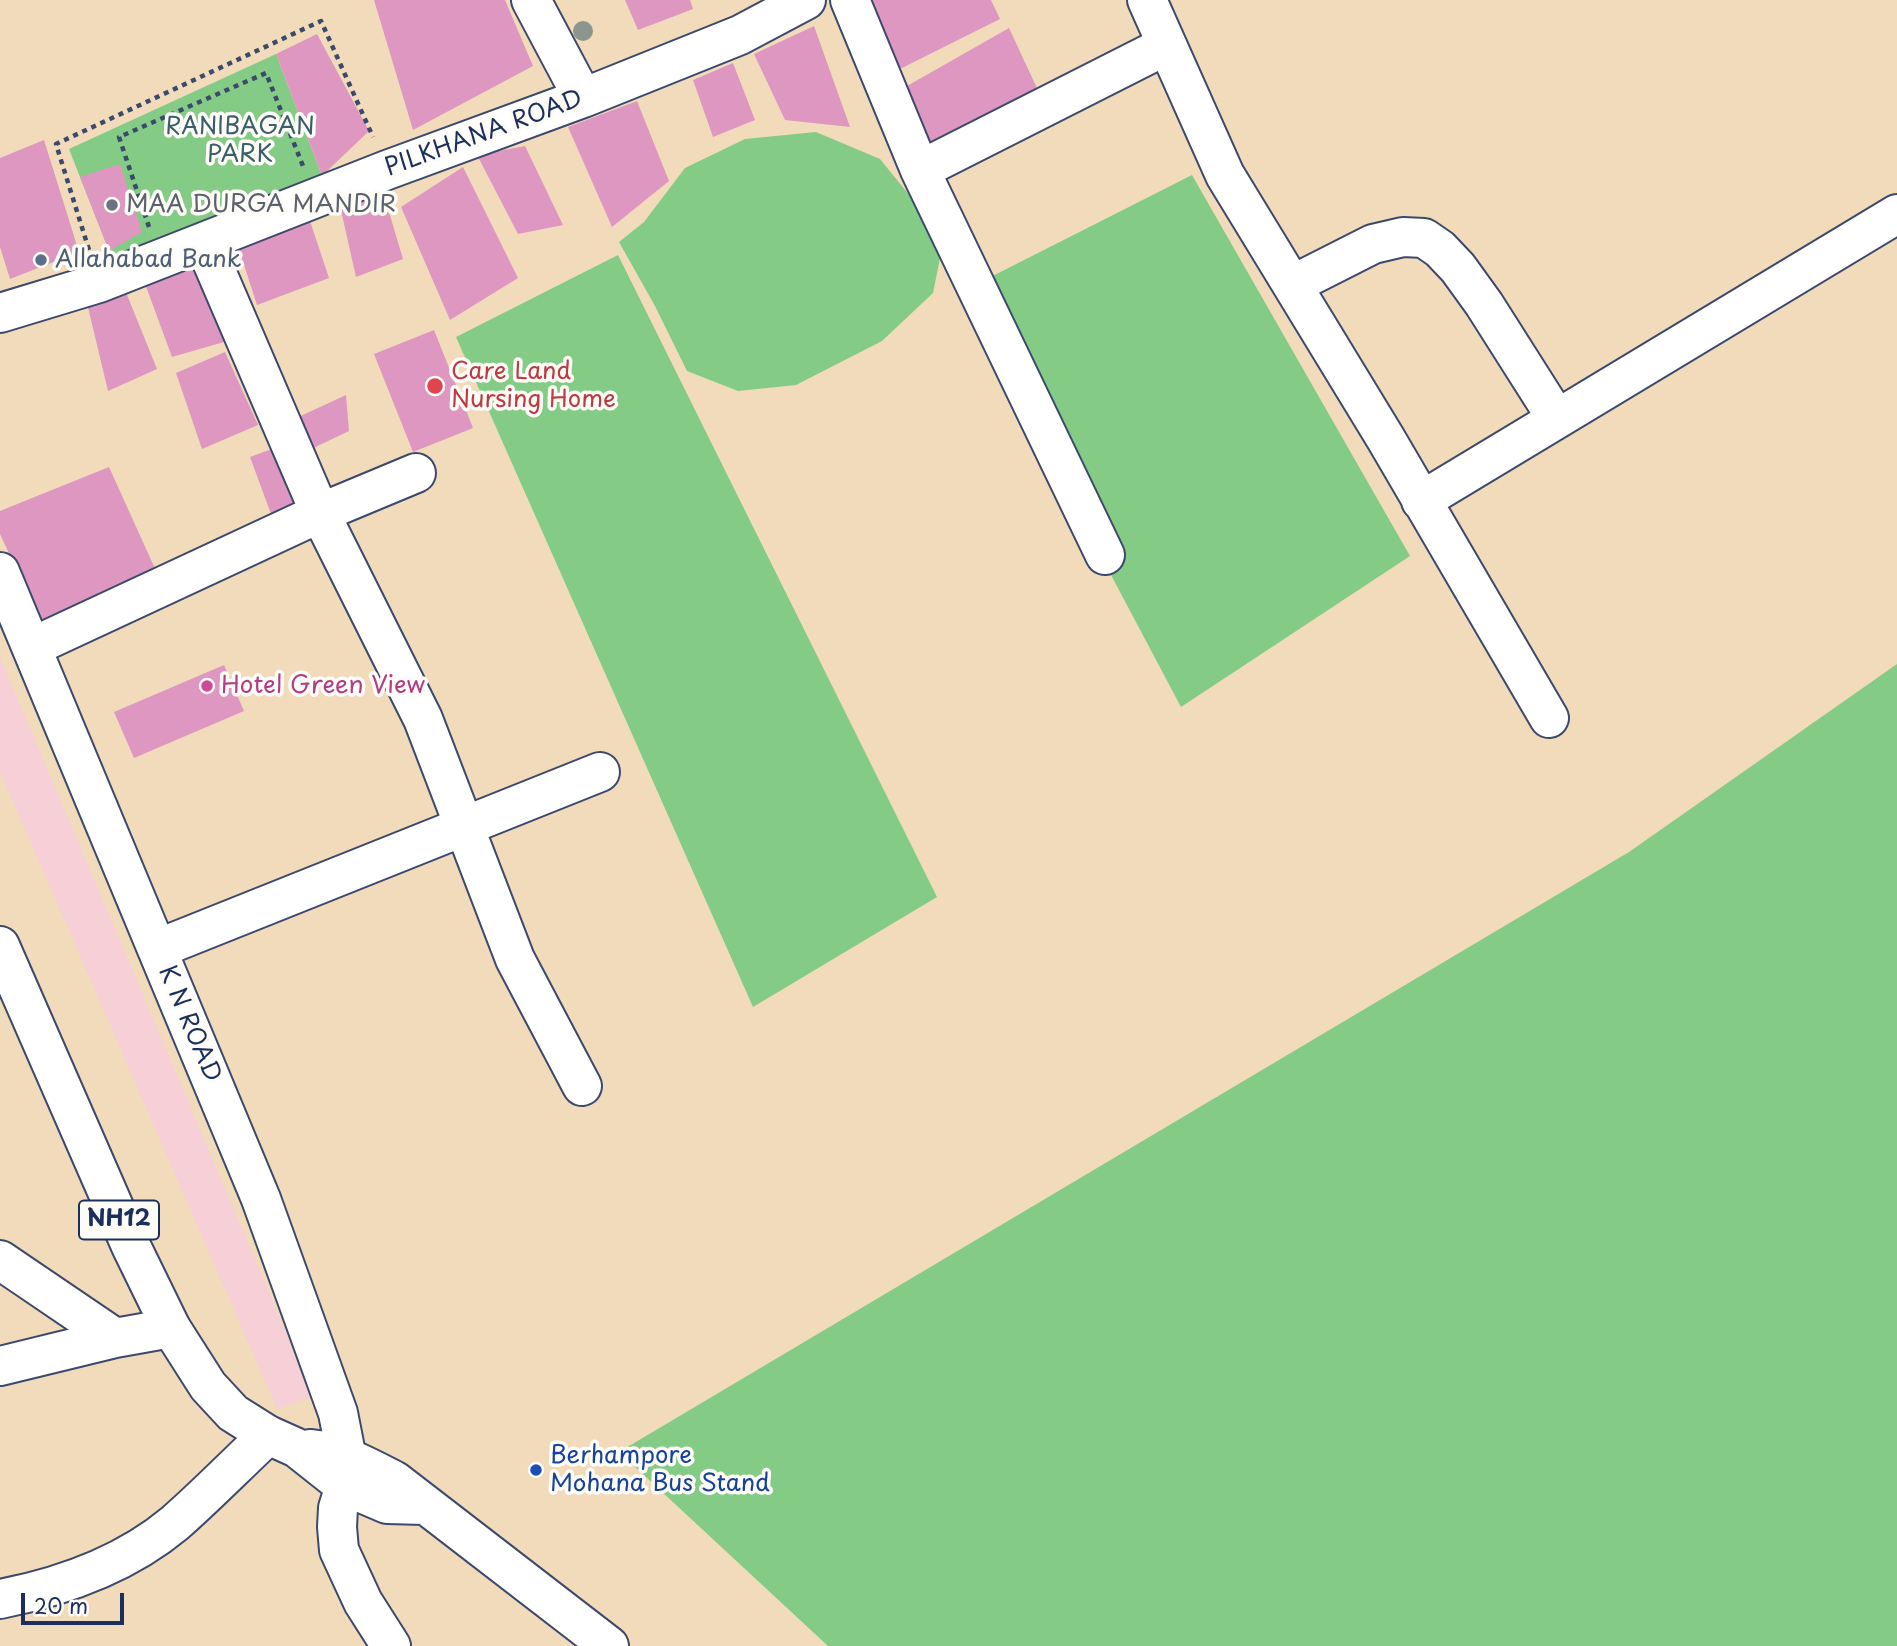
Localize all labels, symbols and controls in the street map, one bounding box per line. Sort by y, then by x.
street label: PILKHANA ROAD [381,85,587,183]
park label: RANIBAGAN PARK [165,113,315,169]
place label: MAA DURGA MANDIR [126,191,396,219]
marker: MAA DURGA MANDIR [104,197,120,213]
place label: Allahabad Bank [55,246,241,274]
marker: Allahabad Bank [33,252,49,268]
place label: Care Land Nursing Home [451,358,616,414]
marker: Care Land Nursing Home [425,376,445,396]
place label: Hotel Green View [221,672,425,700]
marker: Hotel Green View [199,678,215,694]
street label: K N ROAD [152,961,226,1087]
road number: NH12 [79,1200,159,1240]
place label: Berhampore Mohana Bus Stand [550,1442,770,1498]
marker: Berhampore Mohana Bus Stand [528,1462,544,1478]
scale bar [24,1580,128,1624]
text: 20 m [34,1589,88,1621]

